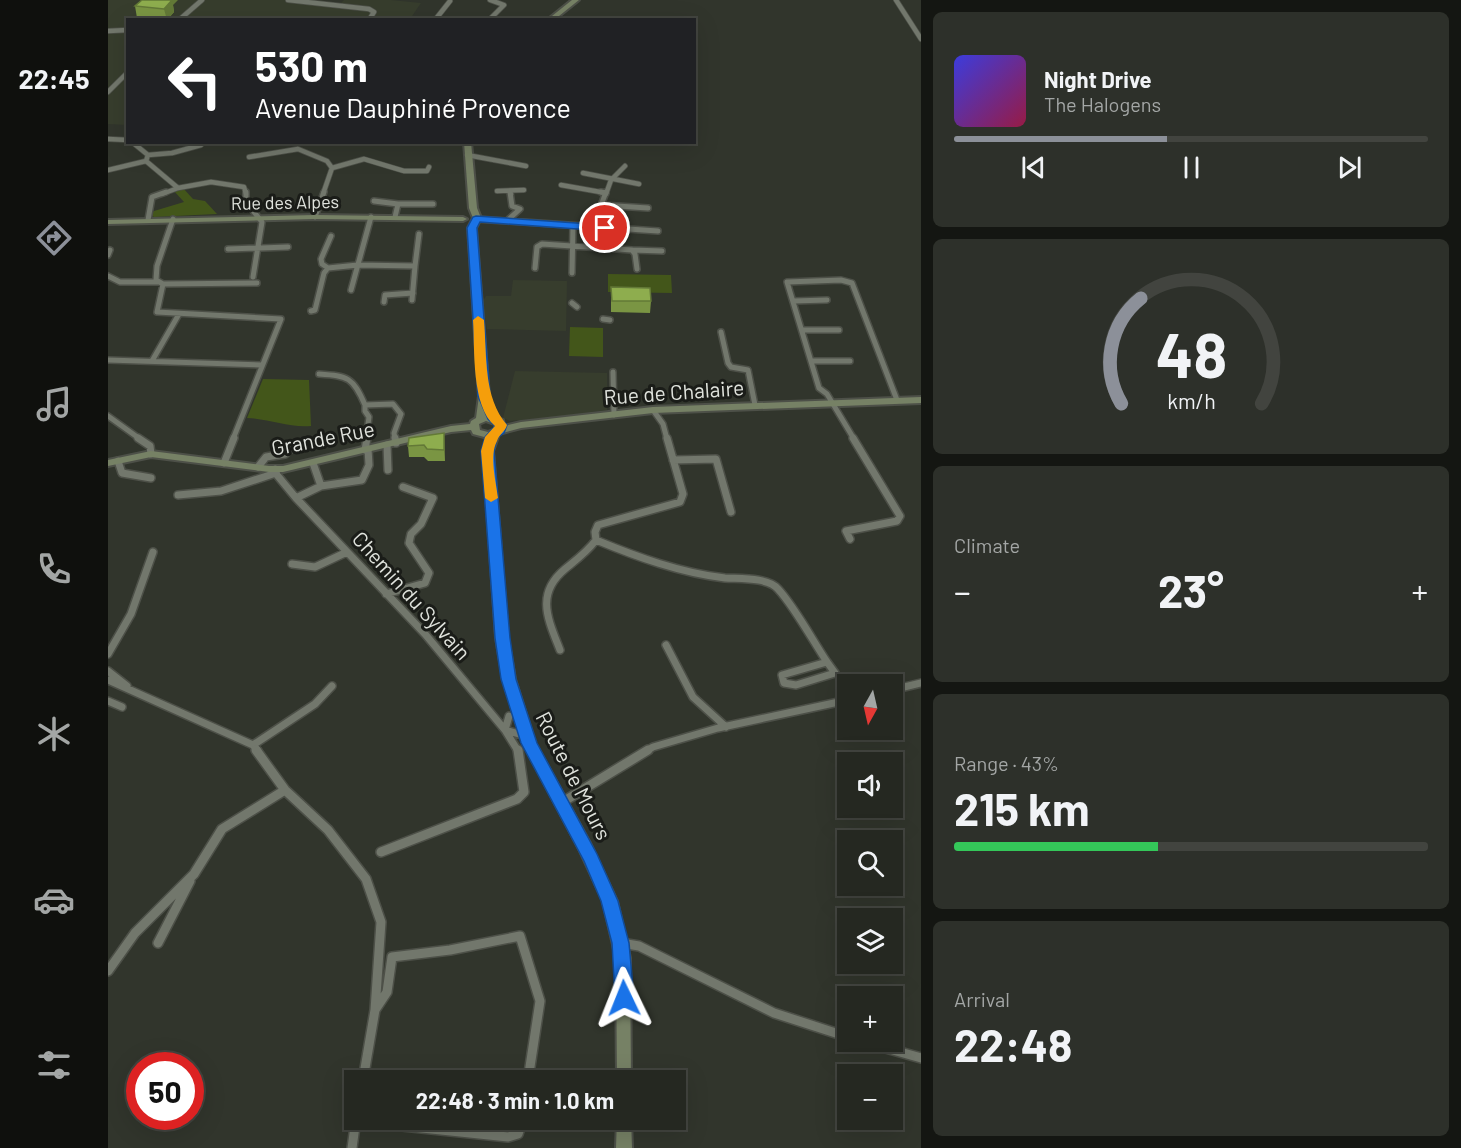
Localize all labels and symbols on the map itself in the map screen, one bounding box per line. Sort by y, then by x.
street label: Rue des Alpes [231,190,339,214]
pin [579,202,630,253]
street label: Rue de Chalaire [603,374,745,409]
street label: Grande Rue [269,415,376,460]
street label: Chemin du Sylvain [348,526,476,664]
north arrow [837,674,903,740]
street label: Route de Mours [531,707,617,844]
position arrow [592,966,656,1030]
speed limit sign: 50 [126,1052,204,1130]

